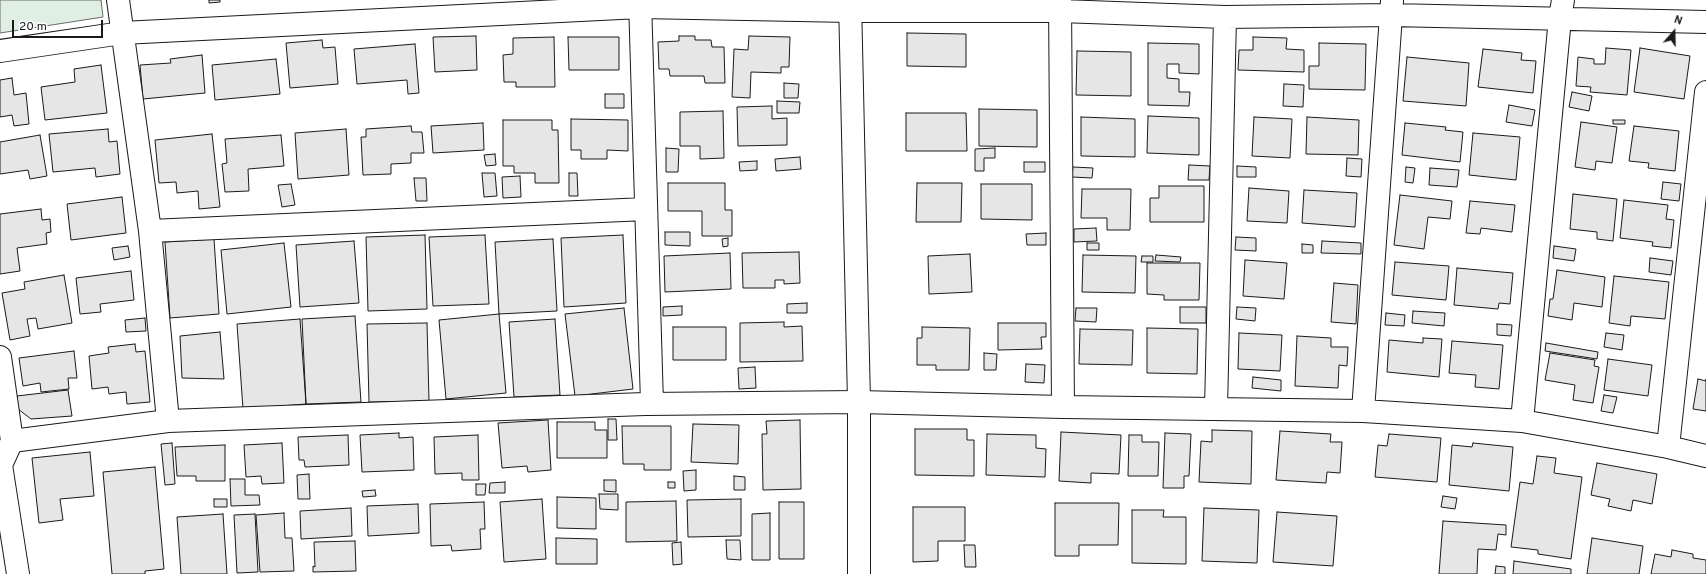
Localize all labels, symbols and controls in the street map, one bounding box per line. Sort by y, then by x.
scale bar [14,12,105,38]
north arrow [1654,12,1694,52]
text: N [1672,13,1684,29]
text: 20 m [19,19,47,35]

